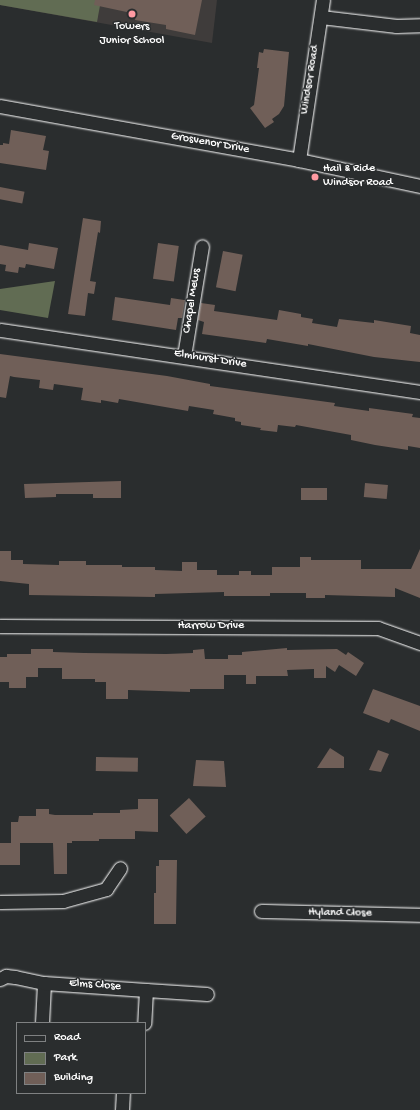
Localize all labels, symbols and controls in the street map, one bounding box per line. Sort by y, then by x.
marker: Towers Junior School [127,9,137,19]
place label: Towers Junior School [100,21,164,49]
street label: Windsor Road [298,45,324,115]
street label: Grosvenor Drive [170,130,250,158]
place label: Hail & Ride Windsor Road [323,163,392,191]
marker: Hail & Ride Windsor Road [310,172,320,182]
street label: Chapel Mews [181,268,205,334]
street label: Elmhurst Drive [173,347,247,373]
street label: Harrow Drive [178,620,244,634]
street label: Hyland Close [308,906,372,922]
street label: Elms Close [69,977,121,995]
legend [16,1022,146,1094]
text: Road [54,1031,80,1045]
text: Park [54,1051,77,1065]
text: Building [54,1071,93,1085]

